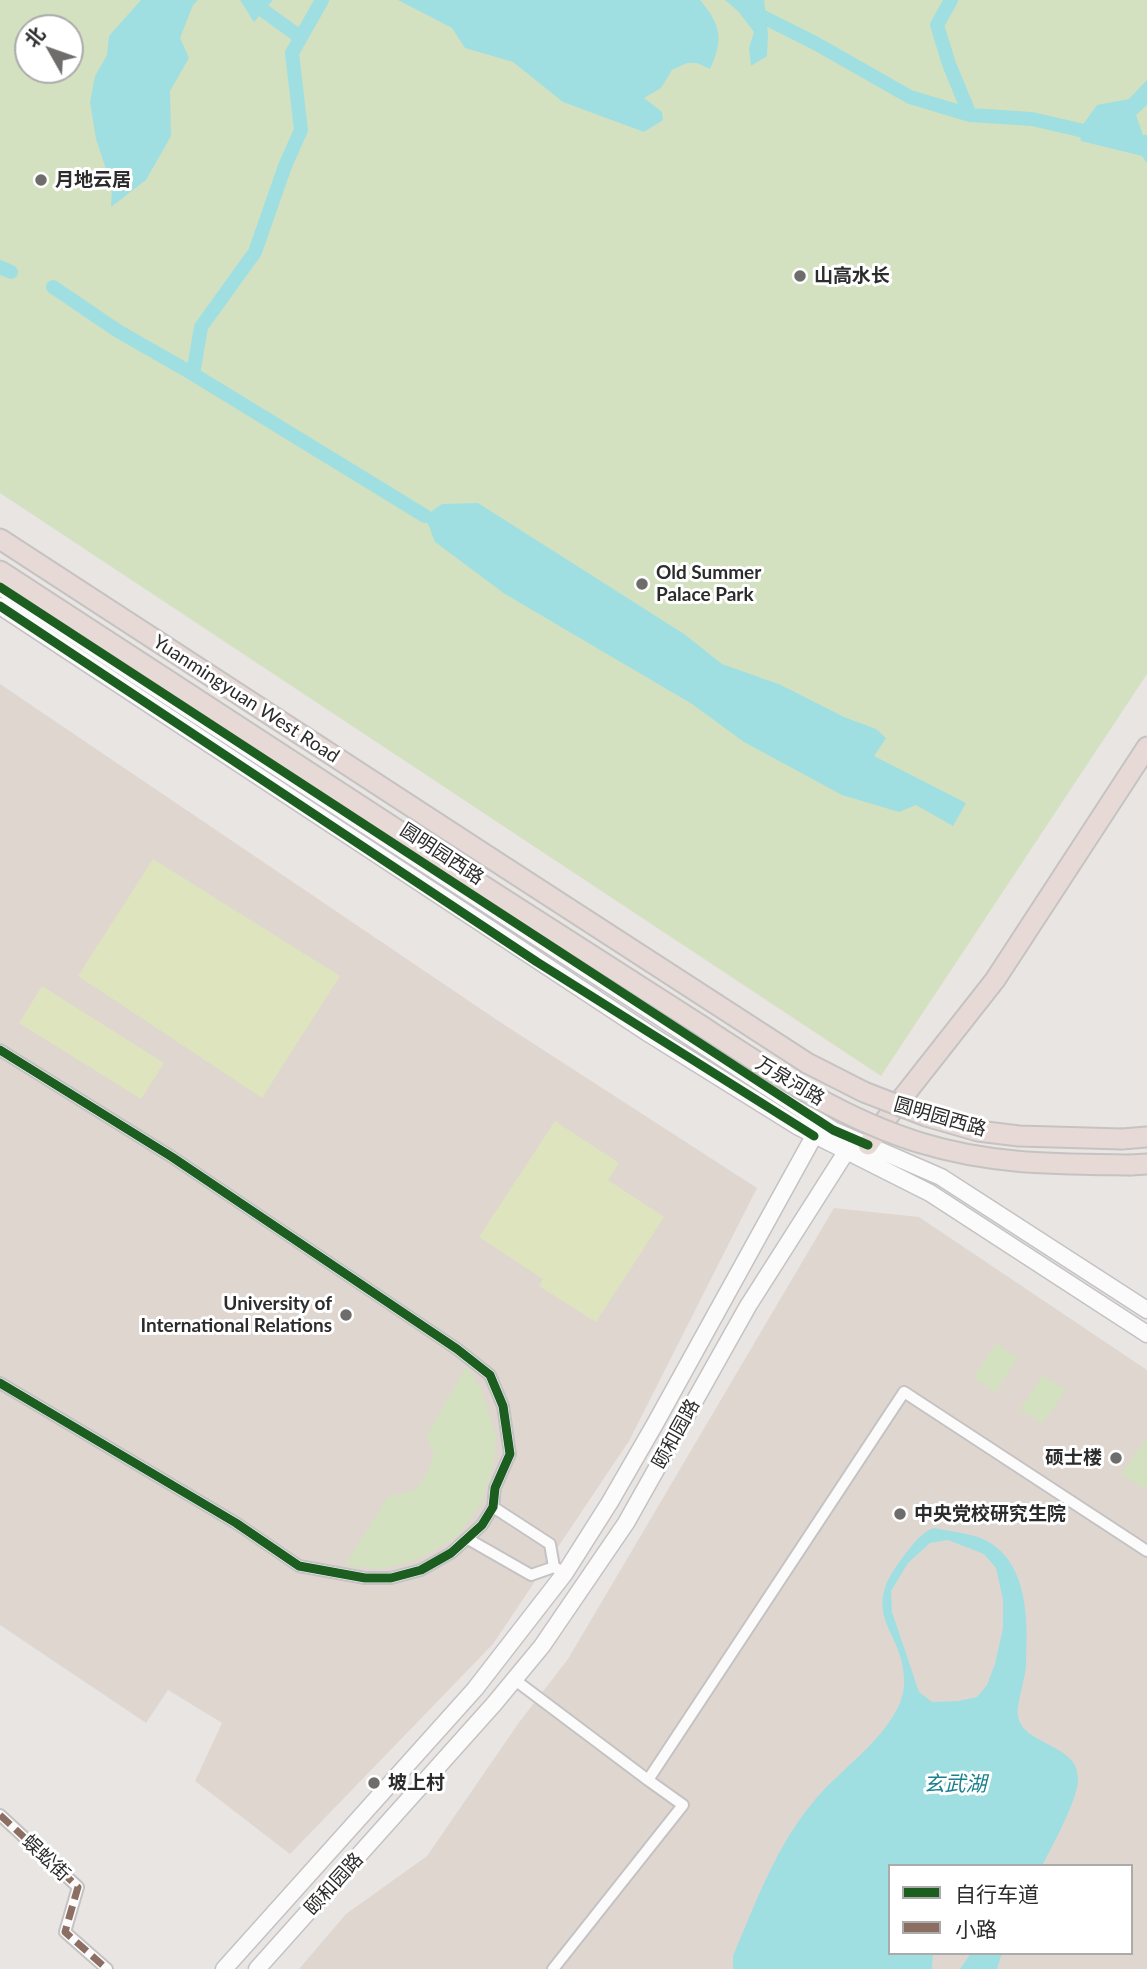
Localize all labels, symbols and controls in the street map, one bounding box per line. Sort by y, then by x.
north arrow [14,14,84,84]
text: 北 [19,22,49,51]
place label: 月地云居 [55,169,131,191]
marker: 月地云居 [33,172,49,188]
place label: 山高水长 [814,265,890,287]
marker: 山高水长 [792,268,808,284]
place label: Old Summer Palace Park [656,562,761,606]
marker: Old Summer Palace Park [634,576,650,592]
street label: Yuanmingyuan West Road [149,630,343,768]
street label: 圆明园西路 [396,819,488,889]
street label: 万泉河路 [752,1052,828,1110]
street label: 圆明园西路 [891,1093,989,1141]
place label: University of International Relations [140,1293,332,1337]
marker: University of International Relations [338,1307,354,1323]
street label: 颐和园路 [648,1395,704,1473]
place label: 硕士楼 [1045,1447,1102,1469]
marker: 硕士楼 [1108,1450,1124,1466]
place label: 中央党校研究生院 [914,1503,1066,1525]
marker: 中央党校研究生院 [892,1506,908,1522]
water label: 玄武湖 [924,1771,986,1797]
place label: 坡上村 [388,1772,445,1794]
marker: 坡上村 [366,1775,382,1791]
street label: 蜈蚣街 [17,1830,75,1886]
street label: 颐和园路 [300,1848,368,1920]
legend [888,1864,1133,1955]
text: 自行车道 [955,1881,1039,1906]
text: 小路 [955,1916,997,1941]

